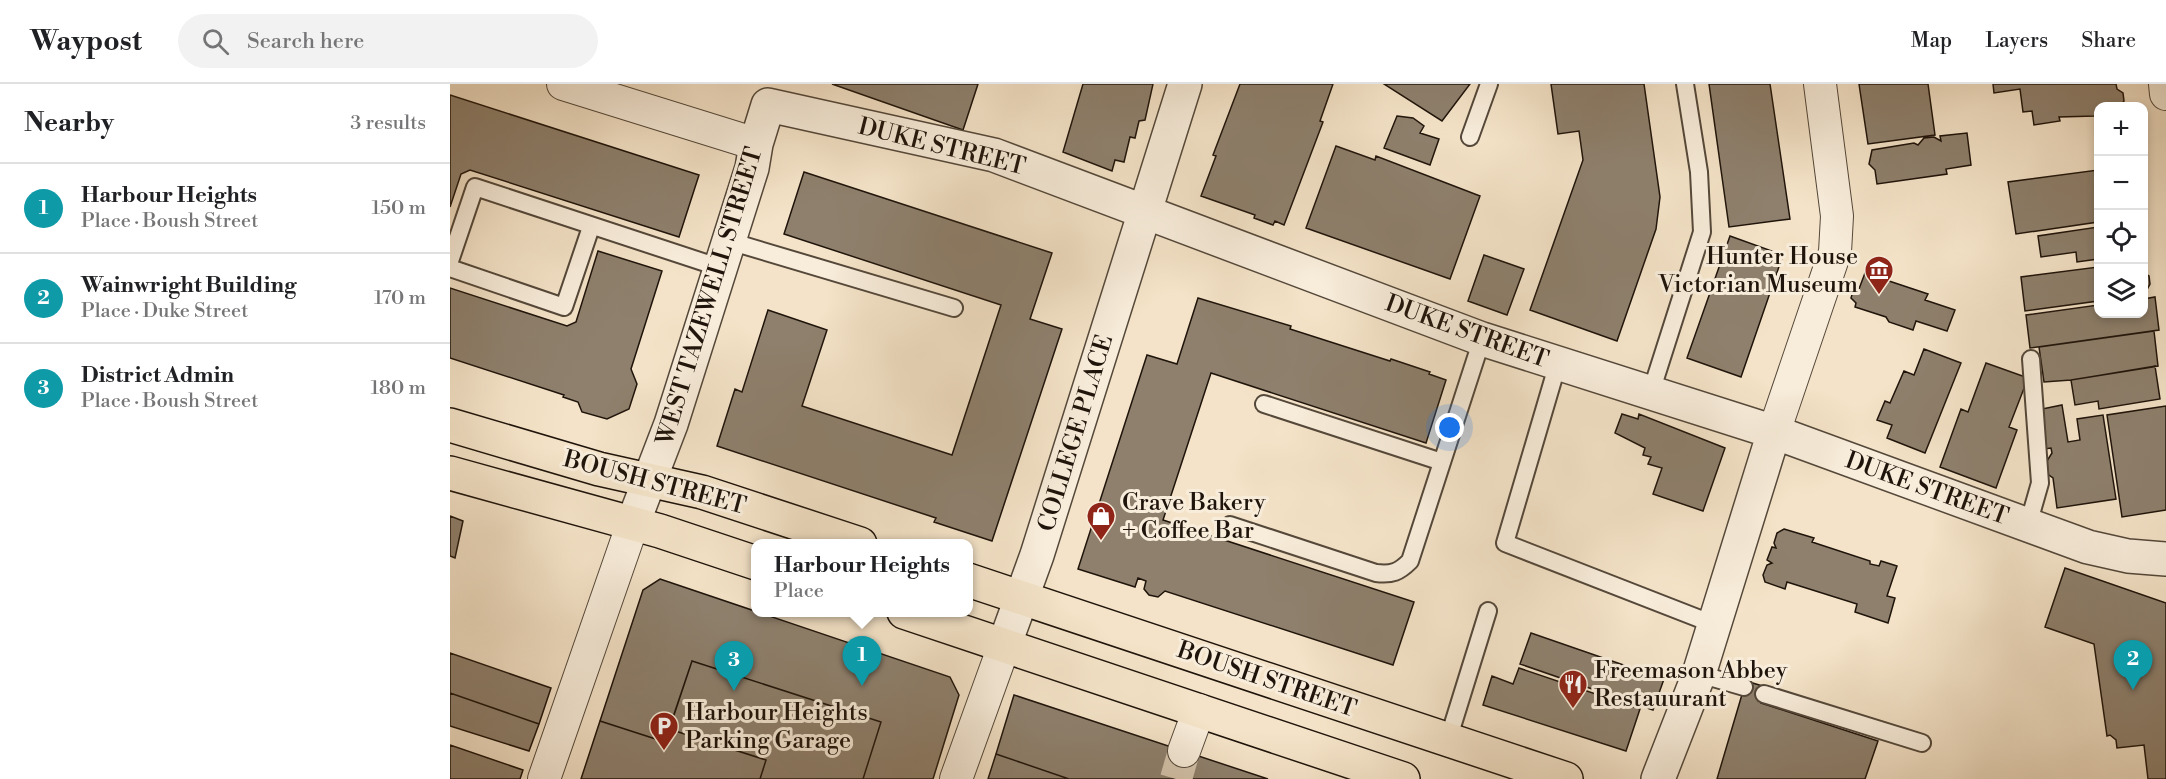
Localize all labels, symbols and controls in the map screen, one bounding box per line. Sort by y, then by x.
search box [178,14,598,68]
text: Waypost [30,24,142,59]
icon: search [199,25,232,58]
text: Search here [247,28,364,55]
text: Map [1911,28,1952,54]
text: Layers [1985,28,2048,54]
text: Share [2081,28,2136,54]
map controls [2094,102,2148,318]
button: + [2094,102,2148,156]
text: Nearby [24,107,114,139]
text: 3 results [350,111,426,136]
street label: DUKE STREET [855,112,1029,182]
street label: WEST TAZEWELL STREET [650,144,770,450]
button: − [2094,156,2148,210]
text: Harbour Heights [81,182,257,209]
text: 1 [39,196,48,221]
text: 150 m [371,196,426,221]
text: Place · Boush Street [81,209,258,234]
button: locate [2094,210,2148,264]
place label: Hunter House Victorian Museum [1657,242,1858,300]
museum icon: Hunter House Victorian Museum [1863,254,1895,296]
button: layers [2094,264,2148,318]
text: Wainwright Building [81,272,296,299]
text: 2 [37,286,50,311]
text: 170 m [374,286,426,311]
street label: DUKE STREET [1381,289,1552,375]
text: Place · Duke Street [81,299,248,324]
street label: COLLEGE PLACE [1032,331,1120,535]
text: District Admin [81,362,234,389]
text: 3 [37,376,50,401]
text: 180 m [371,376,426,401]
text: Place · Boush Street [81,389,258,414]
your location [1435,413,1464,442]
street label: BOUSH STREET [559,444,749,522]
street label: DUKE STREET [1841,446,2012,532]
place label: Crave Bakery + Coffee Bar [1122,488,1266,546]
shop icon: Crave Bakery + Coffee Bar [1085,500,1117,542]
popup [751,539,973,617]
text: Harbour Heights [774,552,950,579]
text: Place [774,579,824,604]
street label: BOUSH STREET [1172,635,1360,725]
pin: 1 [842,636,882,686]
pin: 2 [2114,640,2152,690]
pin: 3 [714,642,754,691]
place label: Freemason Abbey Restauurant [1594,656,1788,714]
restaurant icon: Freemason Abbey Restauurant [1557,668,1589,710]
place label: Harbour Heights Parking Garage [685,698,868,756]
parking icon: Harbour Heights Parking Garage [648,710,680,752]

